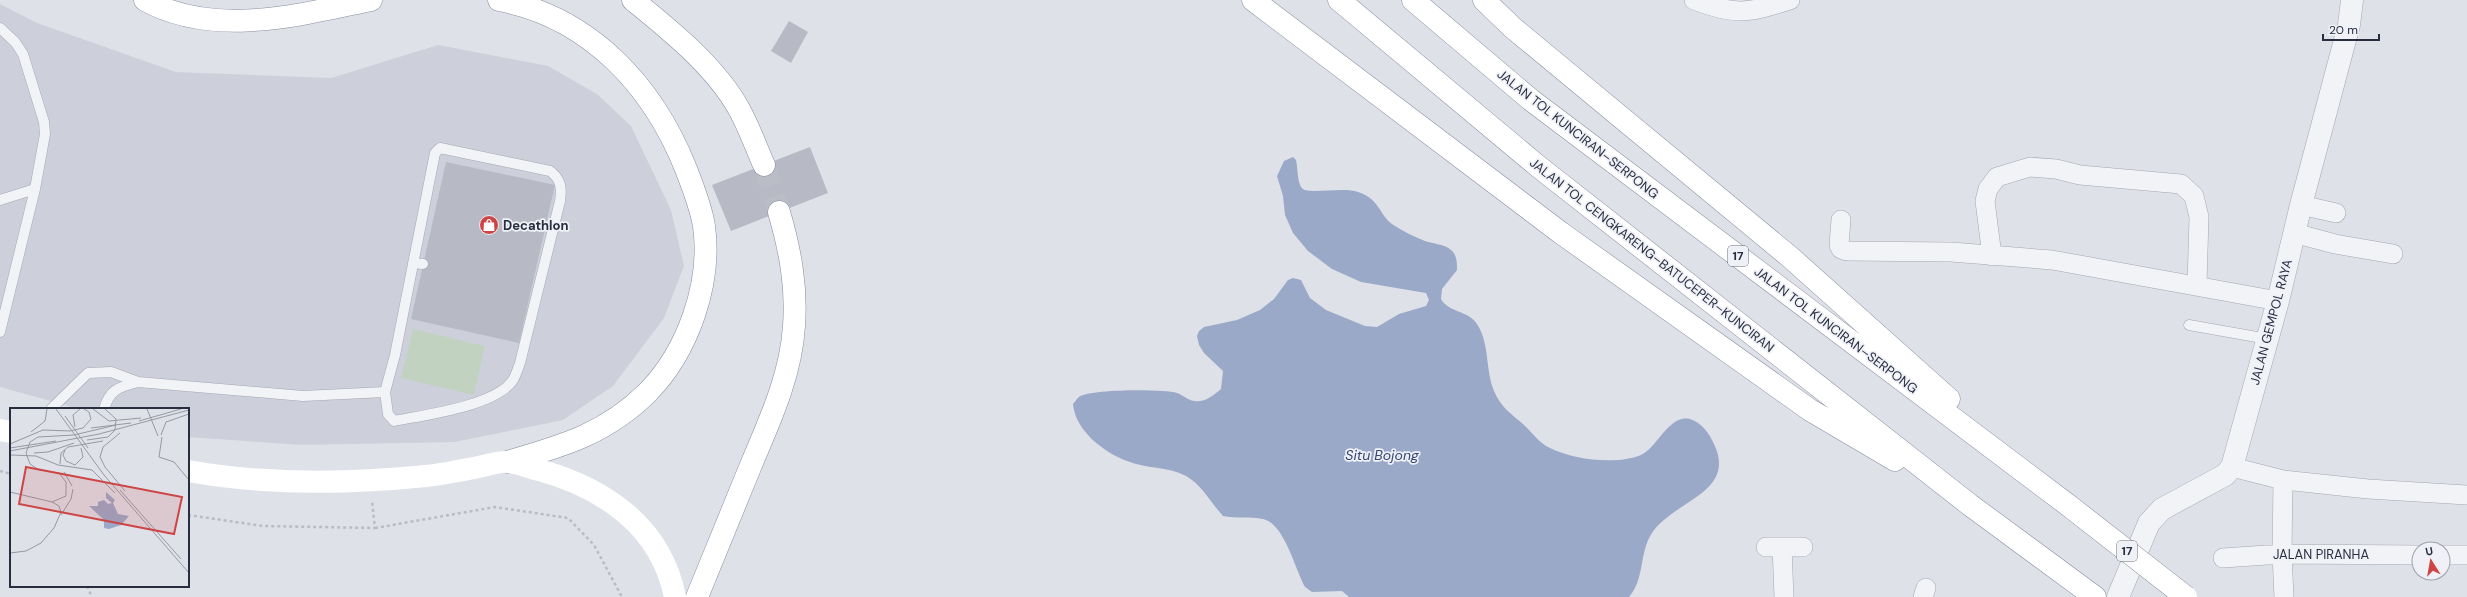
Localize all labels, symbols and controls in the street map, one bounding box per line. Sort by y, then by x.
scale bar [2323,16,2379,42]
text: 20 m [2329,22,2358,38]
street label: JALAN TOL KUNCIRAN–SERPONG [1494,66,1662,202]
street label: JALAN TOL CENGKARENG–BATUCEPER–KUNCIRAN [1526,154,1778,356]
shop icon: Decathlon [478,214,500,236]
place label: Decathlon [503,217,569,234]
road number: 17 [1728,246,1748,266]
street label: JALAN GEMPOL RAYA [2246,257,2296,387]
street label: JALAN TOL KUNCIRAN–SERPONG [1751,263,1921,397]
inset map [10,408,189,587]
water label: Situ Bojong [1345,446,1419,464]
road number: 17 [2117,541,2137,561]
north arrow [2411,541,2451,581]
text: U [2424,544,2434,559]
street label: JALAN PIRANHA [2273,546,2369,563]

